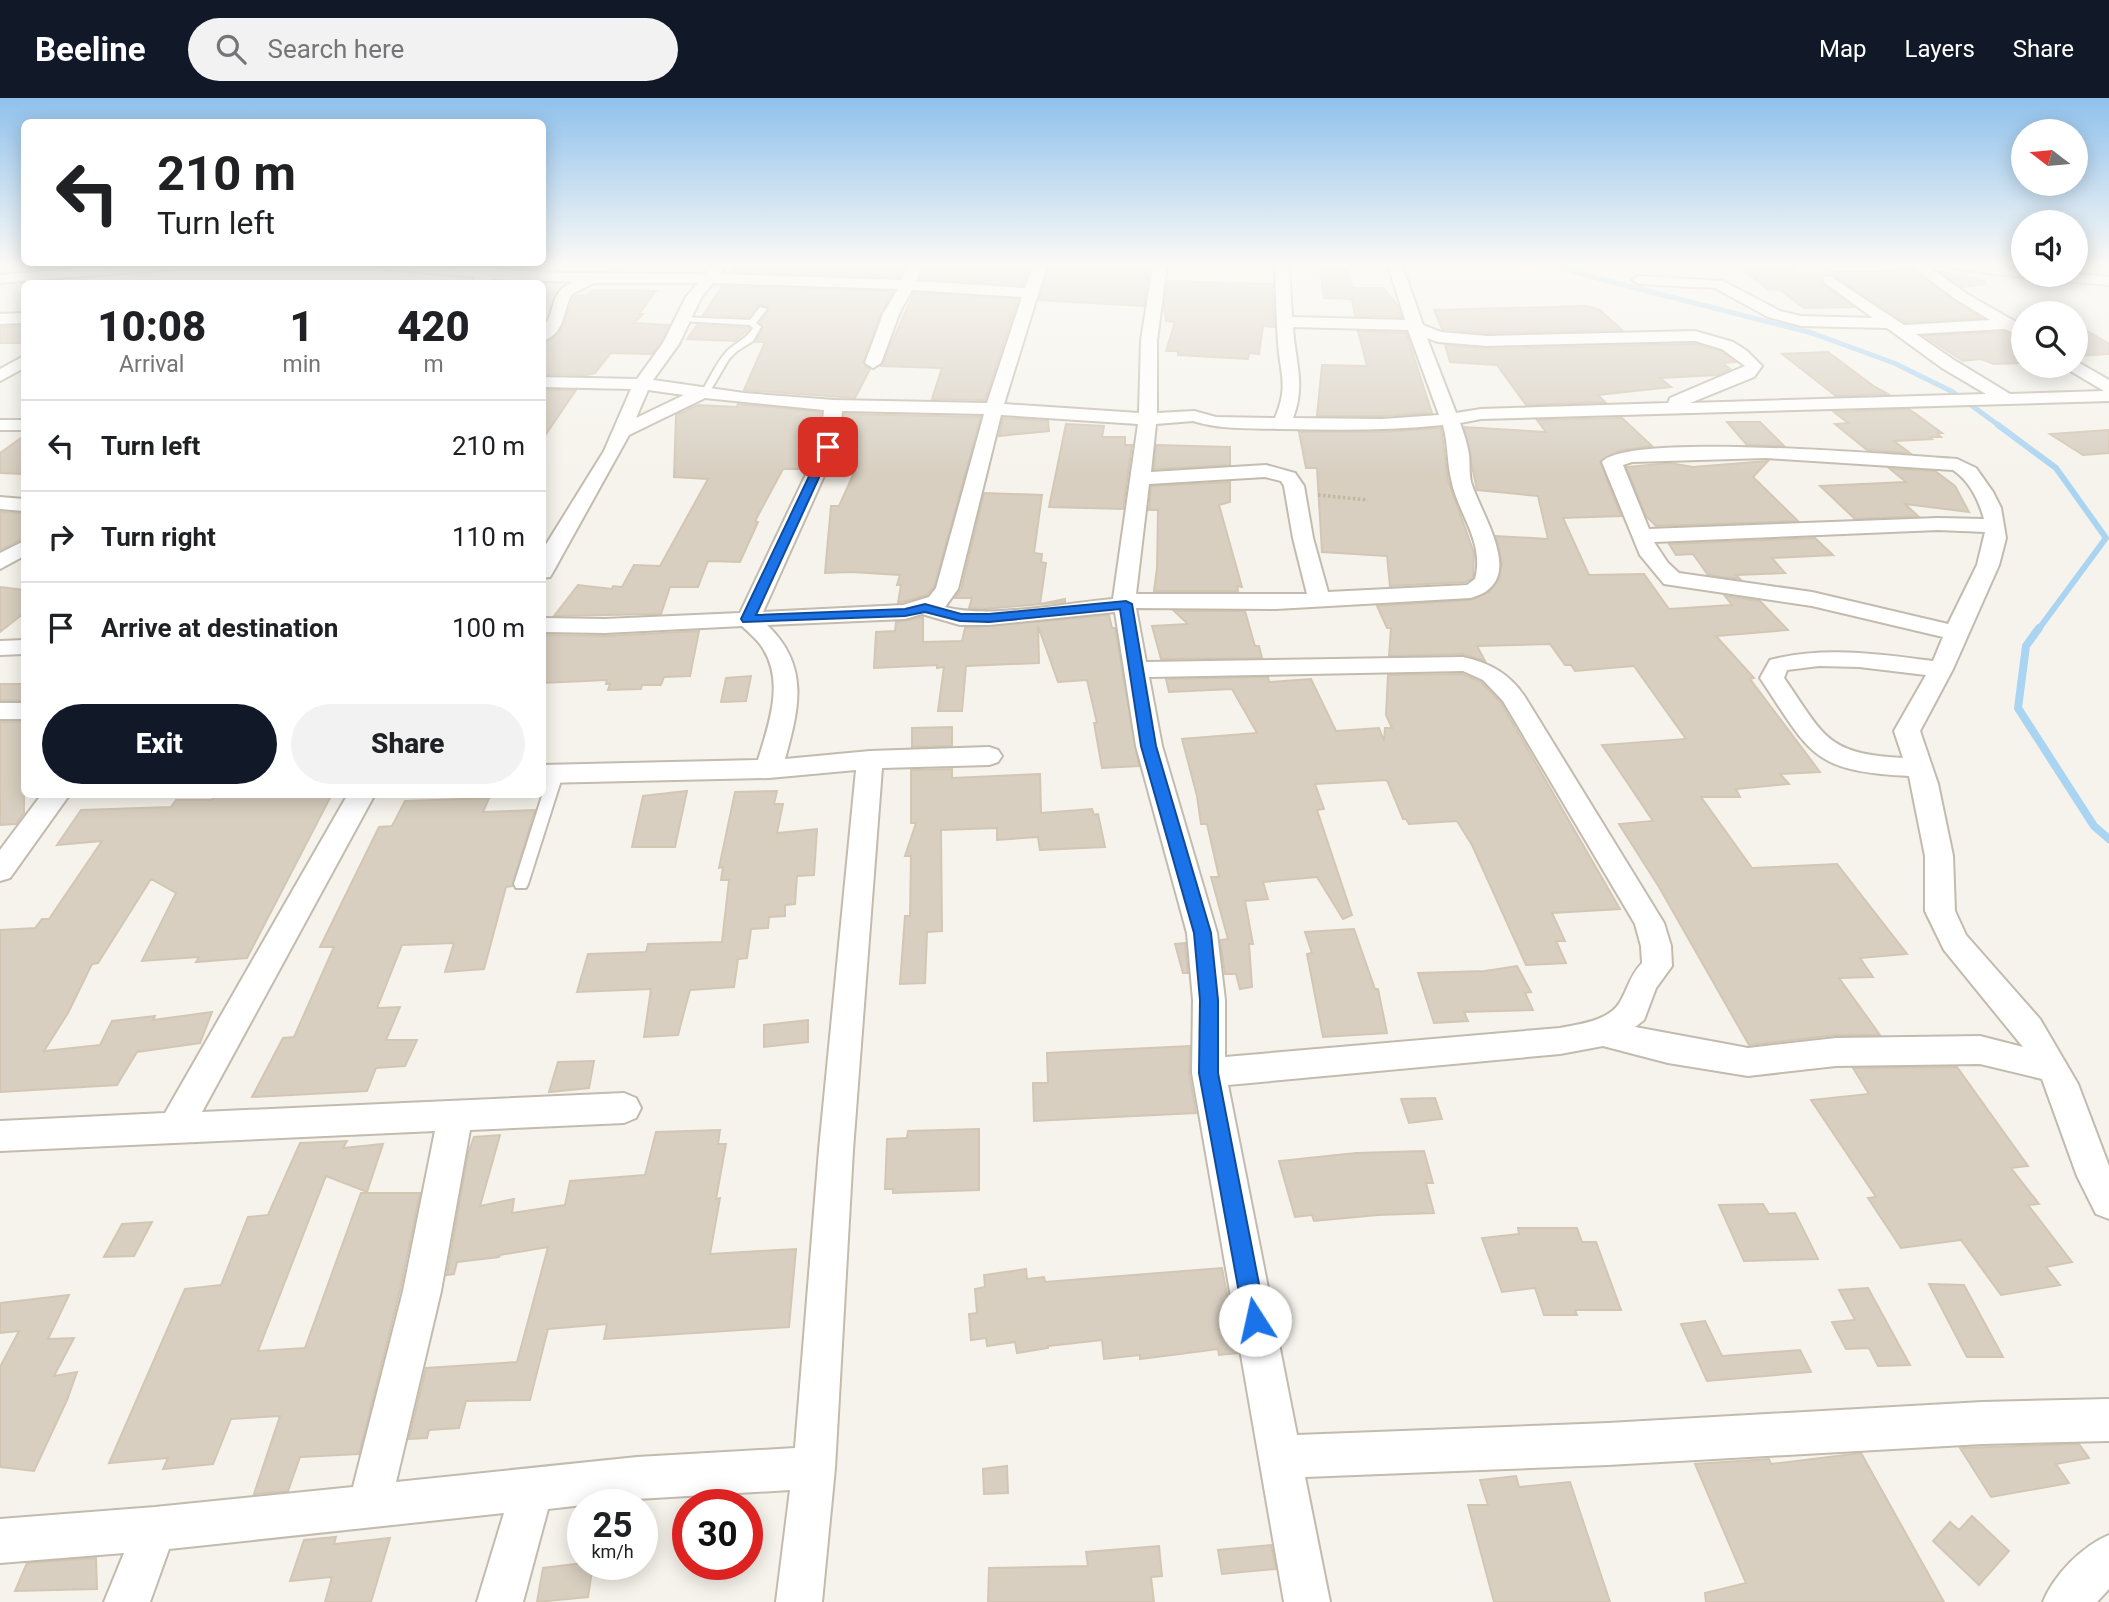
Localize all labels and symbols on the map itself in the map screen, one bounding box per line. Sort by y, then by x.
north arrow [2011,119,2088,196]
pin [798,417,858,477]
position arrow [1218,1283,1292,1357]
speed limit sign: 30 [672,1489,763,1580]

